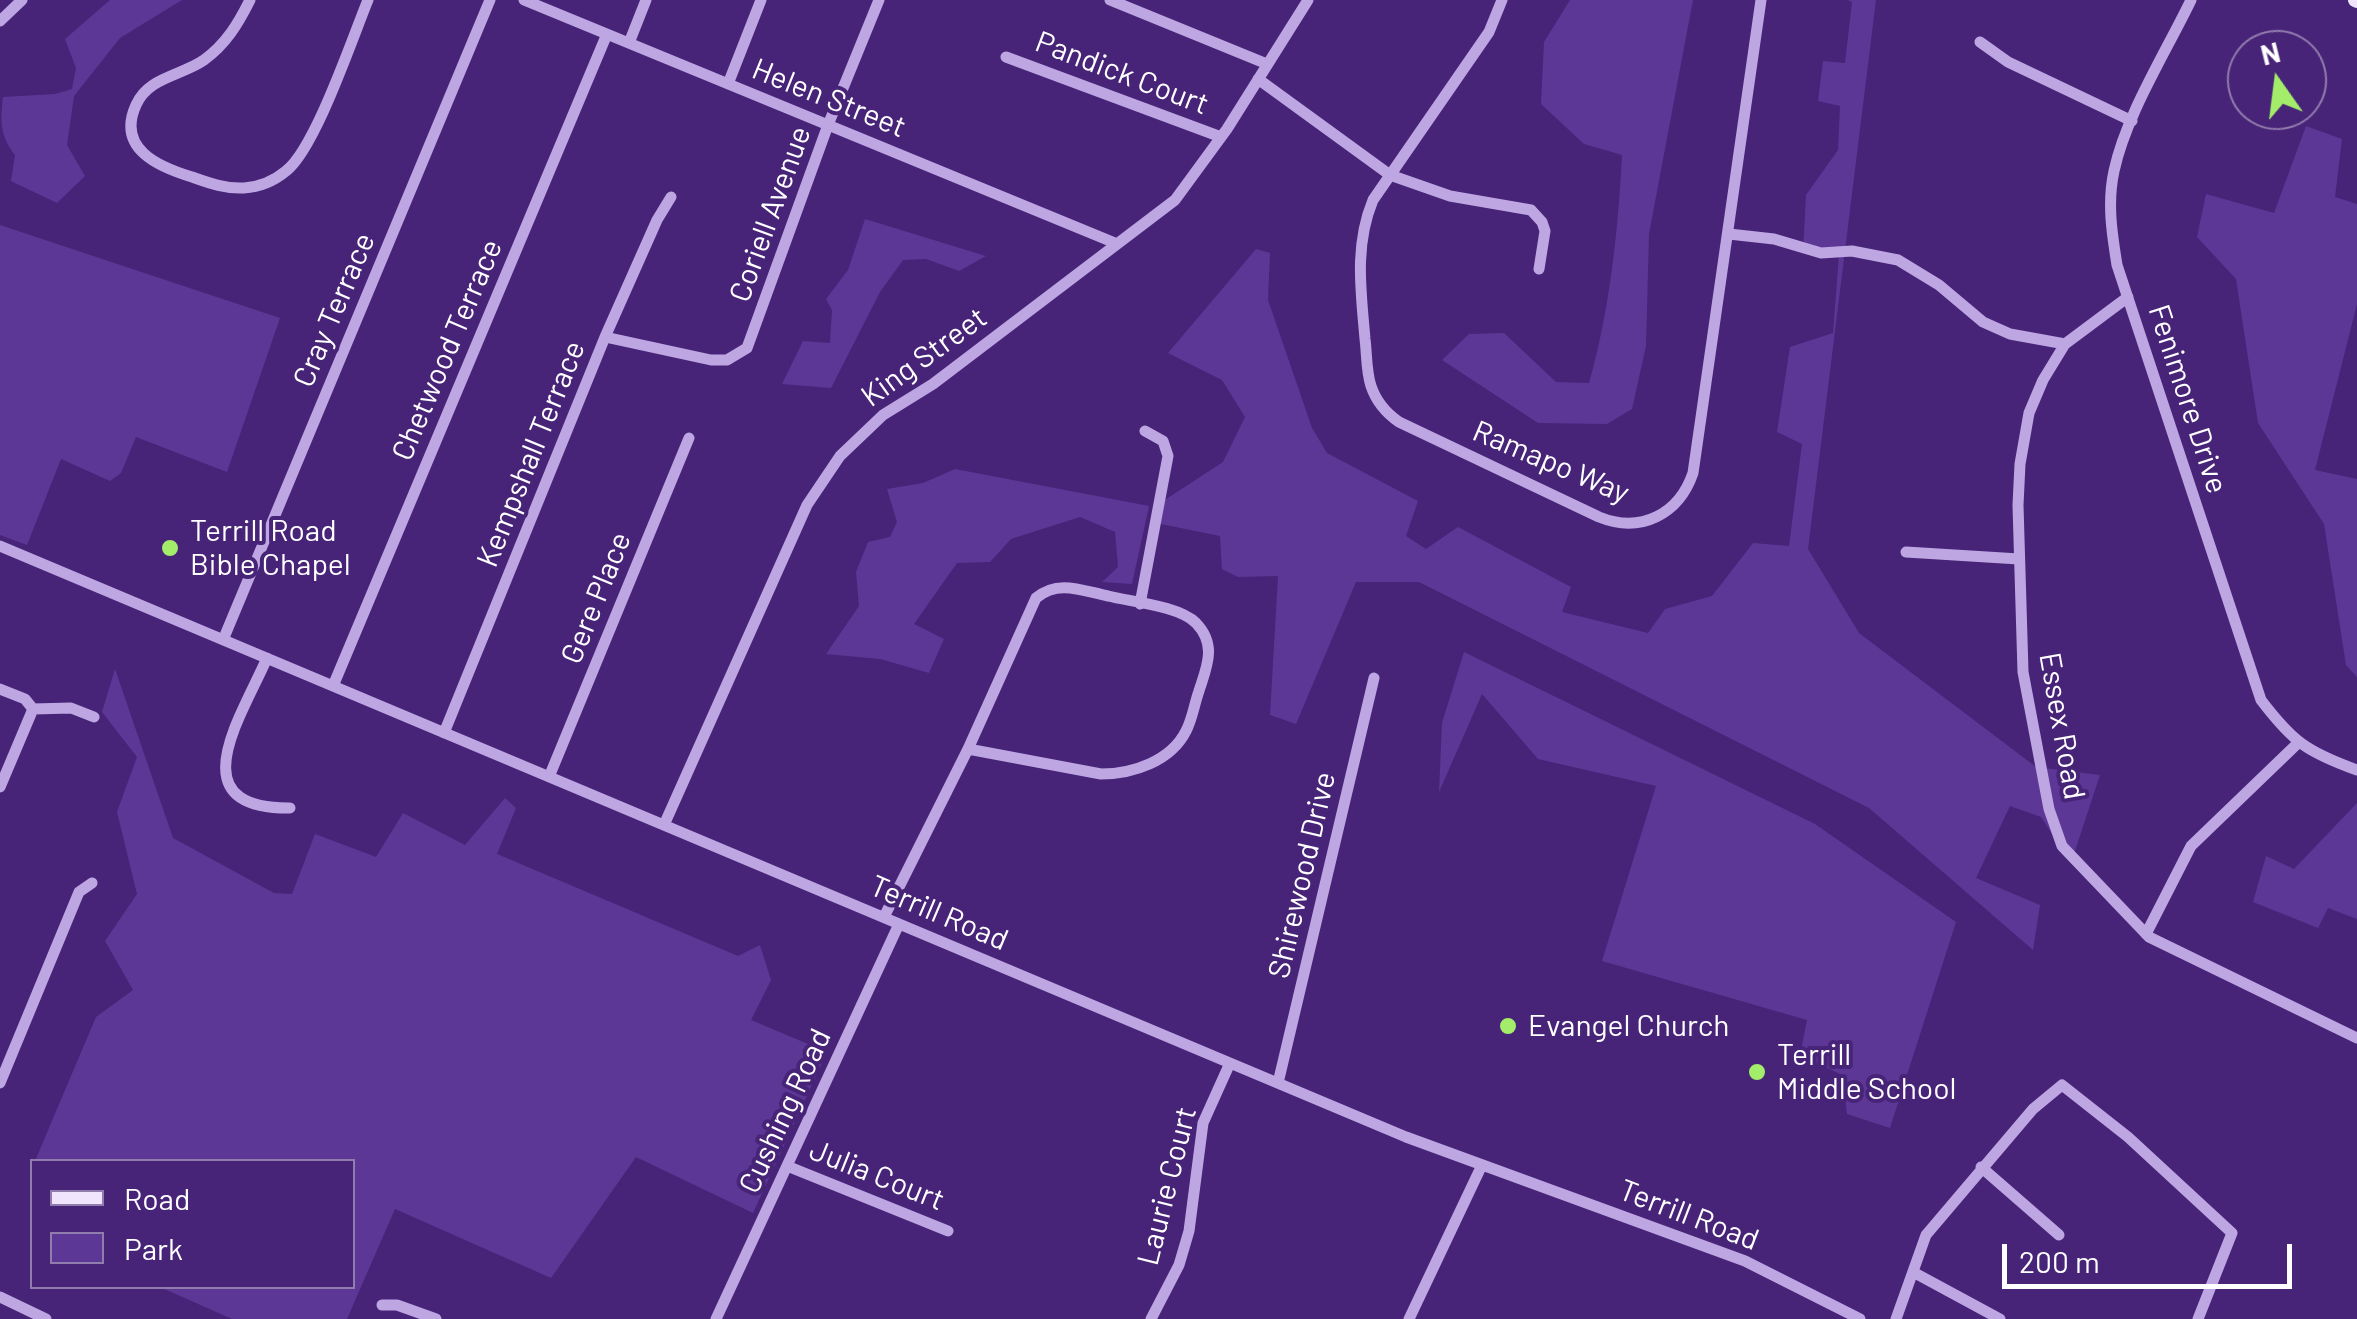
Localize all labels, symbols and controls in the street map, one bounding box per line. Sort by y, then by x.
street label: Pandick Court [1030,23,1214,123]
north arrow [2227,30,2327,130]
text: N [2257,34,2283,72]
street label: Helen Street [747,51,911,145]
street label: Coriell Avenue [722,121,818,307]
street label: Cray Terrace [285,228,383,392]
street label: Chetwood Terrace [384,234,510,466]
street label: King Street [854,300,994,414]
street label: Fenimore Drive [2141,300,2235,498]
street label: Kempshall Terrace [469,336,593,572]
street label: Ramapo Way [1467,413,1635,511]
place label: Terrill Road Bible Chapel [190,513,351,584]
street label: Gere Place [553,527,639,669]
marker: Terrill Road Bible Chapel [159,537,181,559]
street label: Essex Road [2031,650,2093,802]
street label: Shirewood Drive [1261,768,1343,982]
street label: Terrill Road [865,868,1013,958]
place label: Evangel Church [1528,1008,1730,1044]
marker: Evangel Church [1497,1015,1519,1037]
street label: Cushing Road [731,1023,839,1199]
place label: Terrill Middle School [1777,1037,1956,1108]
marker: Terrill Middle School [1746,1061,1768,1083]
street label: Laurie Court [1130,1103,1204,1269]
street label: Julia Court [804,1132,950,1218]
legend [30,1159,355,1289]
street label: Terrill Road [1614,1172,1764,1258]
text: Road [124,1180,190,1216]
scale bar [2007,1224,2297,1286]
text: Park [124,1230,183,1266]
text: 200 m [2019,1243,2100,1279]

